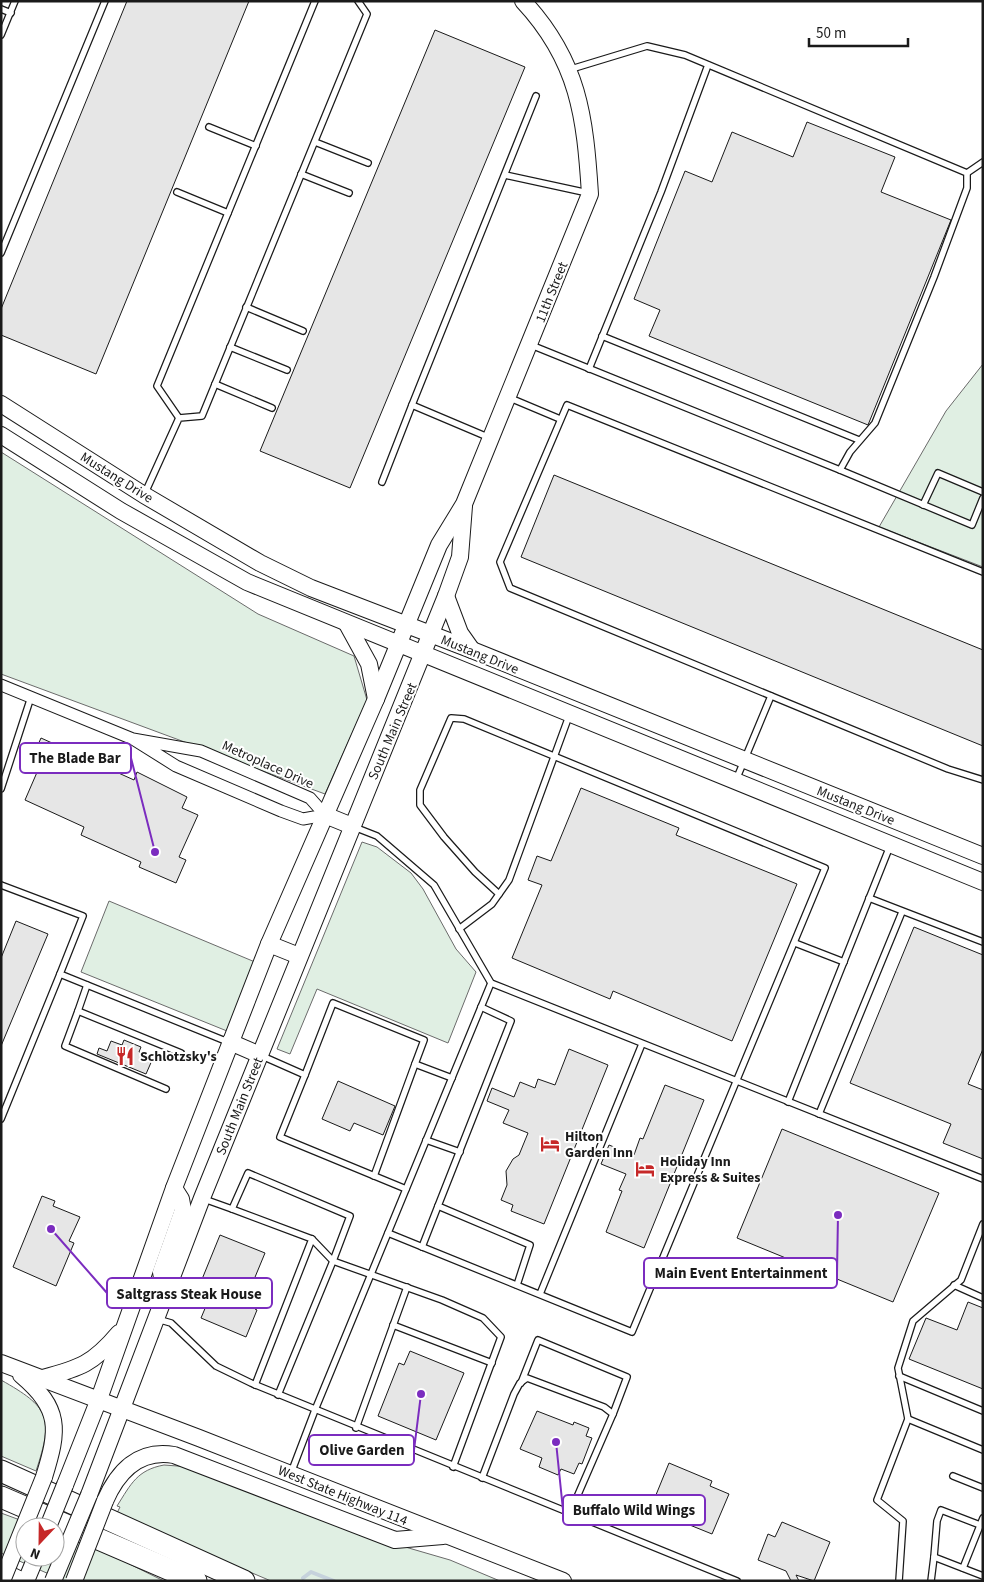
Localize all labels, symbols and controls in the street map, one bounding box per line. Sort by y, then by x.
scale bar [809,15,908,47]
text: 50 m [816,23,846,44]
street label: 11th Street [531,259,573,326]
street label: Mustang Drive [76,447,157,508]
street label: Mustang Drive [438,630,522,680]
street label: South Main Street [363,679,423,783]
street label: Metroplace Drive [218,736,317,794]
callout: The Blade Bar [20,743,131,773]
text: The Blade Bar [29,748,121,769]
street label: Mustang Drive [814,781,898,831]
restaurant icon: Schlotzsky's [114,1045,136,1067]
place label: Schlotzsky's [140,1047,217,1067]
street label: South Main Street [211,1054,269,1158]
place label: Hilton Garden Inn [565,1127,633,1163]
hotel icon: Hilton Garden Inn [539,1133,561,1155]
place label: Holiday Inn Express & Suites [660,1152,760,1188]
hotel icon: Holiday Inn Express & Suites [634,1158,656,1180]
callout: Main Event Entertainment [644,1258,837,1288]
text: Main Event Entertainment [655,1263,828,1284]
callout: Saltgrass Steak House [107,1278,272,1308]
text: Saltgrass Steak House [116,1284,262,1305]
callout: Olive Garden [309,1435,414,1465]
text: Olive Garden [319,1440,405,1461]
street label: West State Highway 114 [275,1461,410,1531]
callout: Buffalo Wild Wings [563,1495,705,1525]
text: Buffalo Wild Wings [573,1500,696,1521]
north arrow [15,1517,65,1567]
text: N [27,1542,44,1564]

